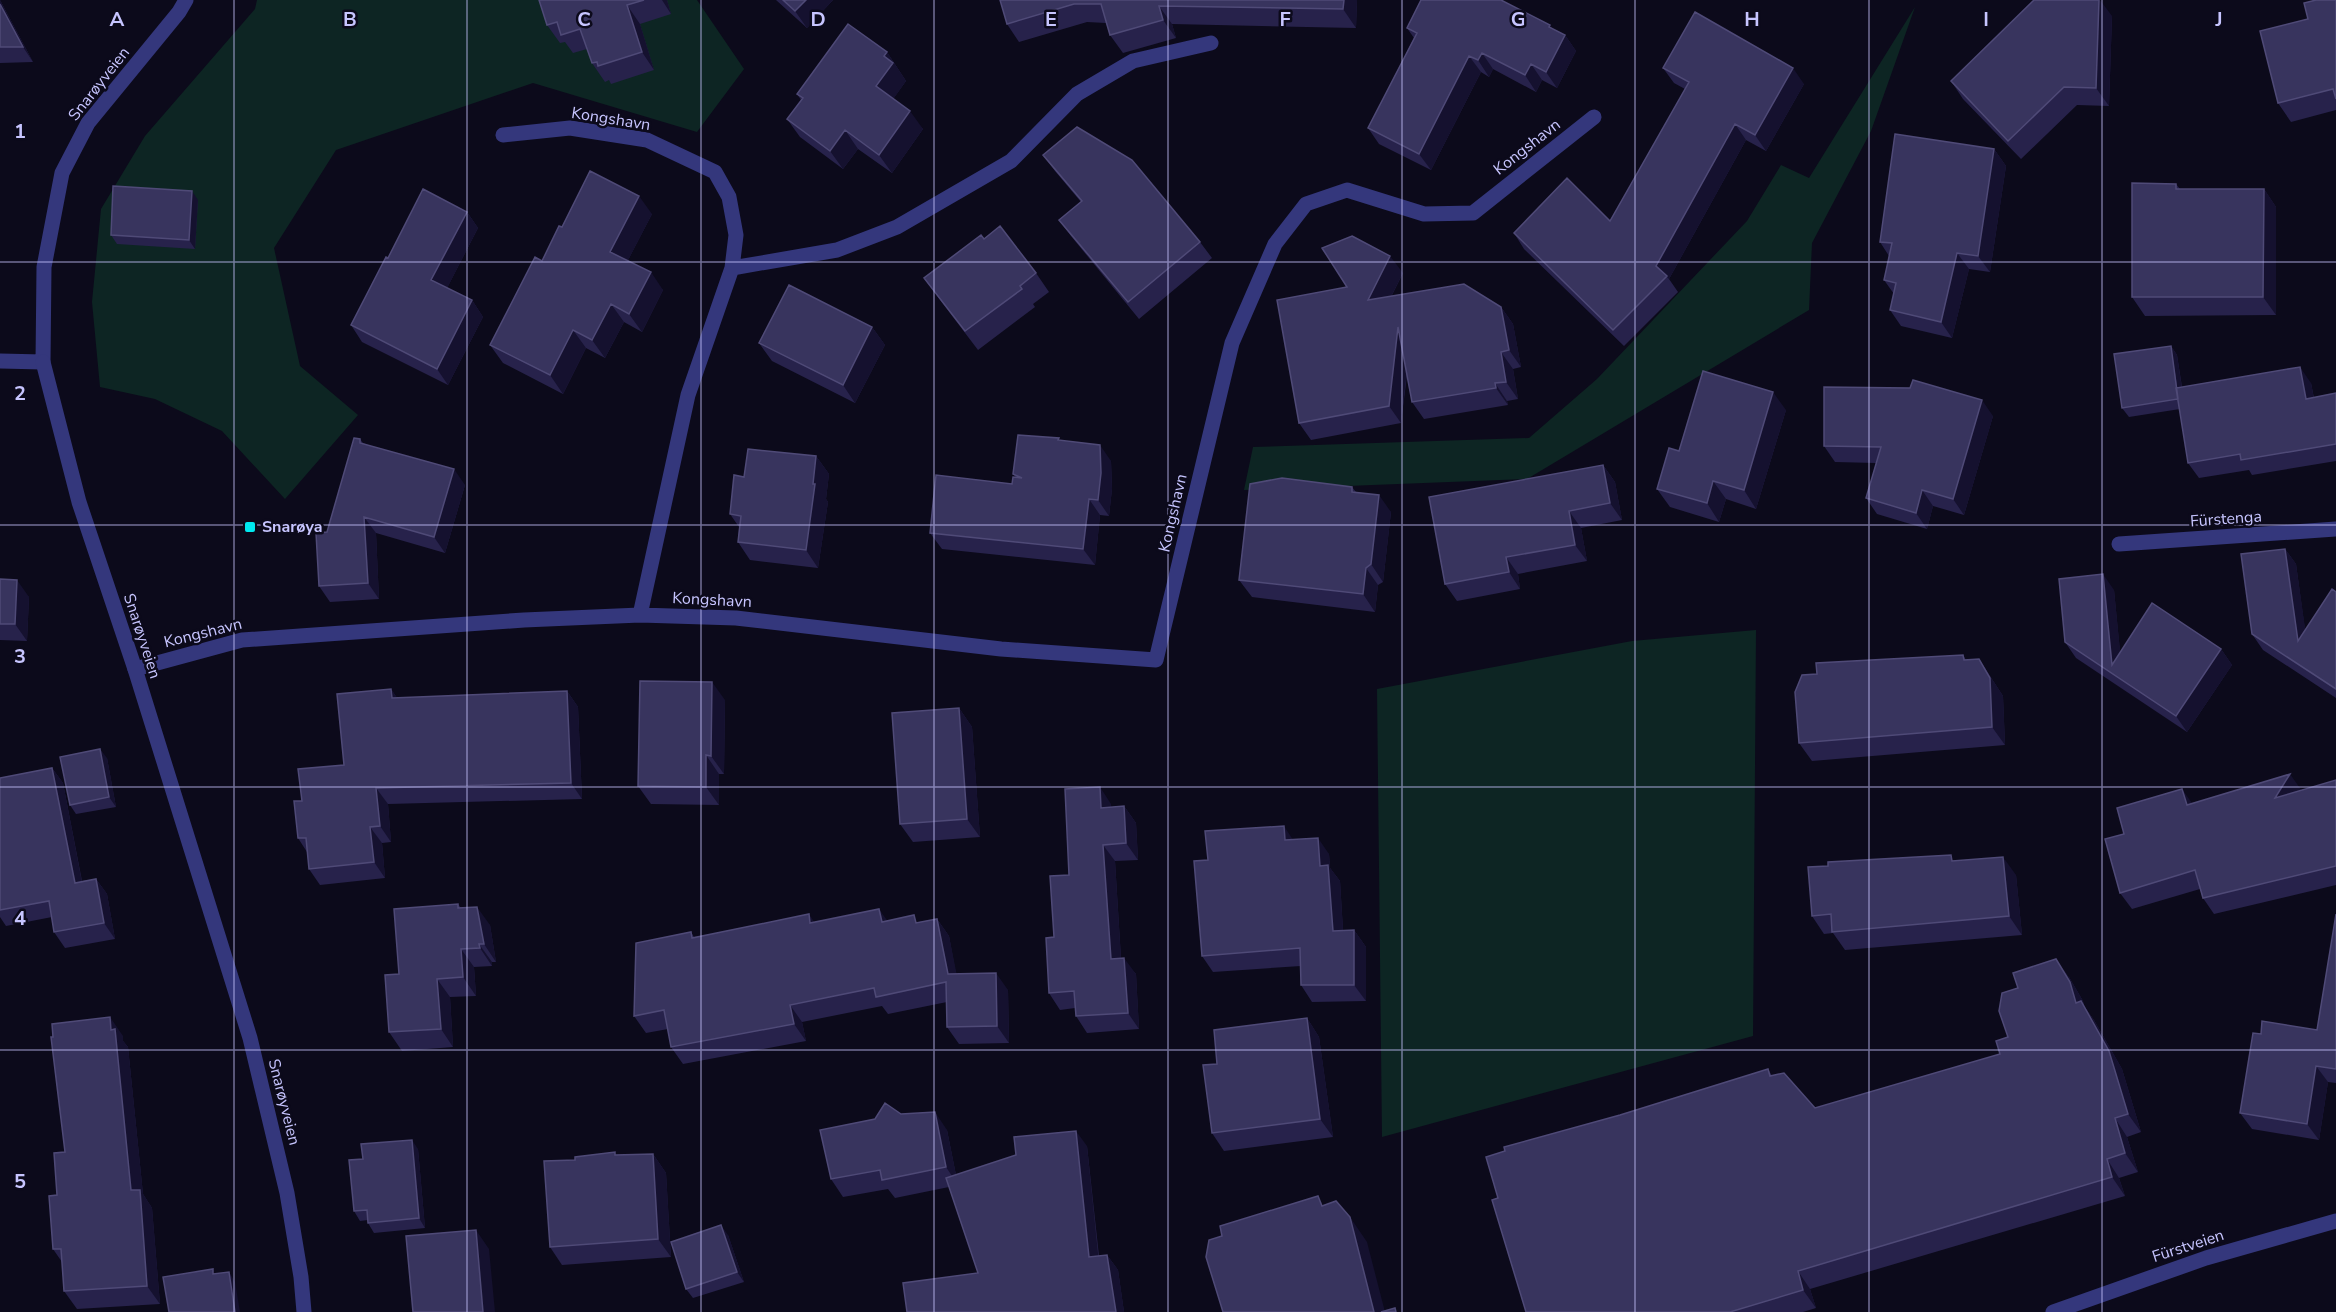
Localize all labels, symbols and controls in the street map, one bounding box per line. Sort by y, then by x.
text: A [110,6,125,33]
text: B [343,6,357,33]
text: C [577,6,591,33]
text: D [810,6,826,33]
text: E [1045,6,1057,33]
text: F [1279,6,1291,33]
text: G [1511,6,1525,33]
text: H [1744,6,1760,33]
text: I [1983,6,1989,33]
text: J [2214,6,2223,33]
street label: Snarøyveien [63,42,135,126]
street label: Kongshavn [570,102,652,136]
street label: Kongshavn [1489,114,1565,180]
text: 1 [14,118,26,145]
text: 2 [14,380,26,407]
street label: Kongshavn [1153,472,1193,554]
street label: Fürstenga [2189,506,2263,532]
place label: Snarøya [262,516,322,538]
marker: Snarøya [243,520,257,534]
street label: Kongshavn [672,587,752,613]
street label: Snarøyveien [118,591,166,681]
street label: Kongshavn [162,613,244,653]
text: 3 [14,643,26,670]
text: 4 [14,905,26,932]
street label: Snarøyveien [263,1057,305,1147]
text: 5 [14,1168,26,1195]
street label: Fürstveien [2149,1224,2227,1268]

